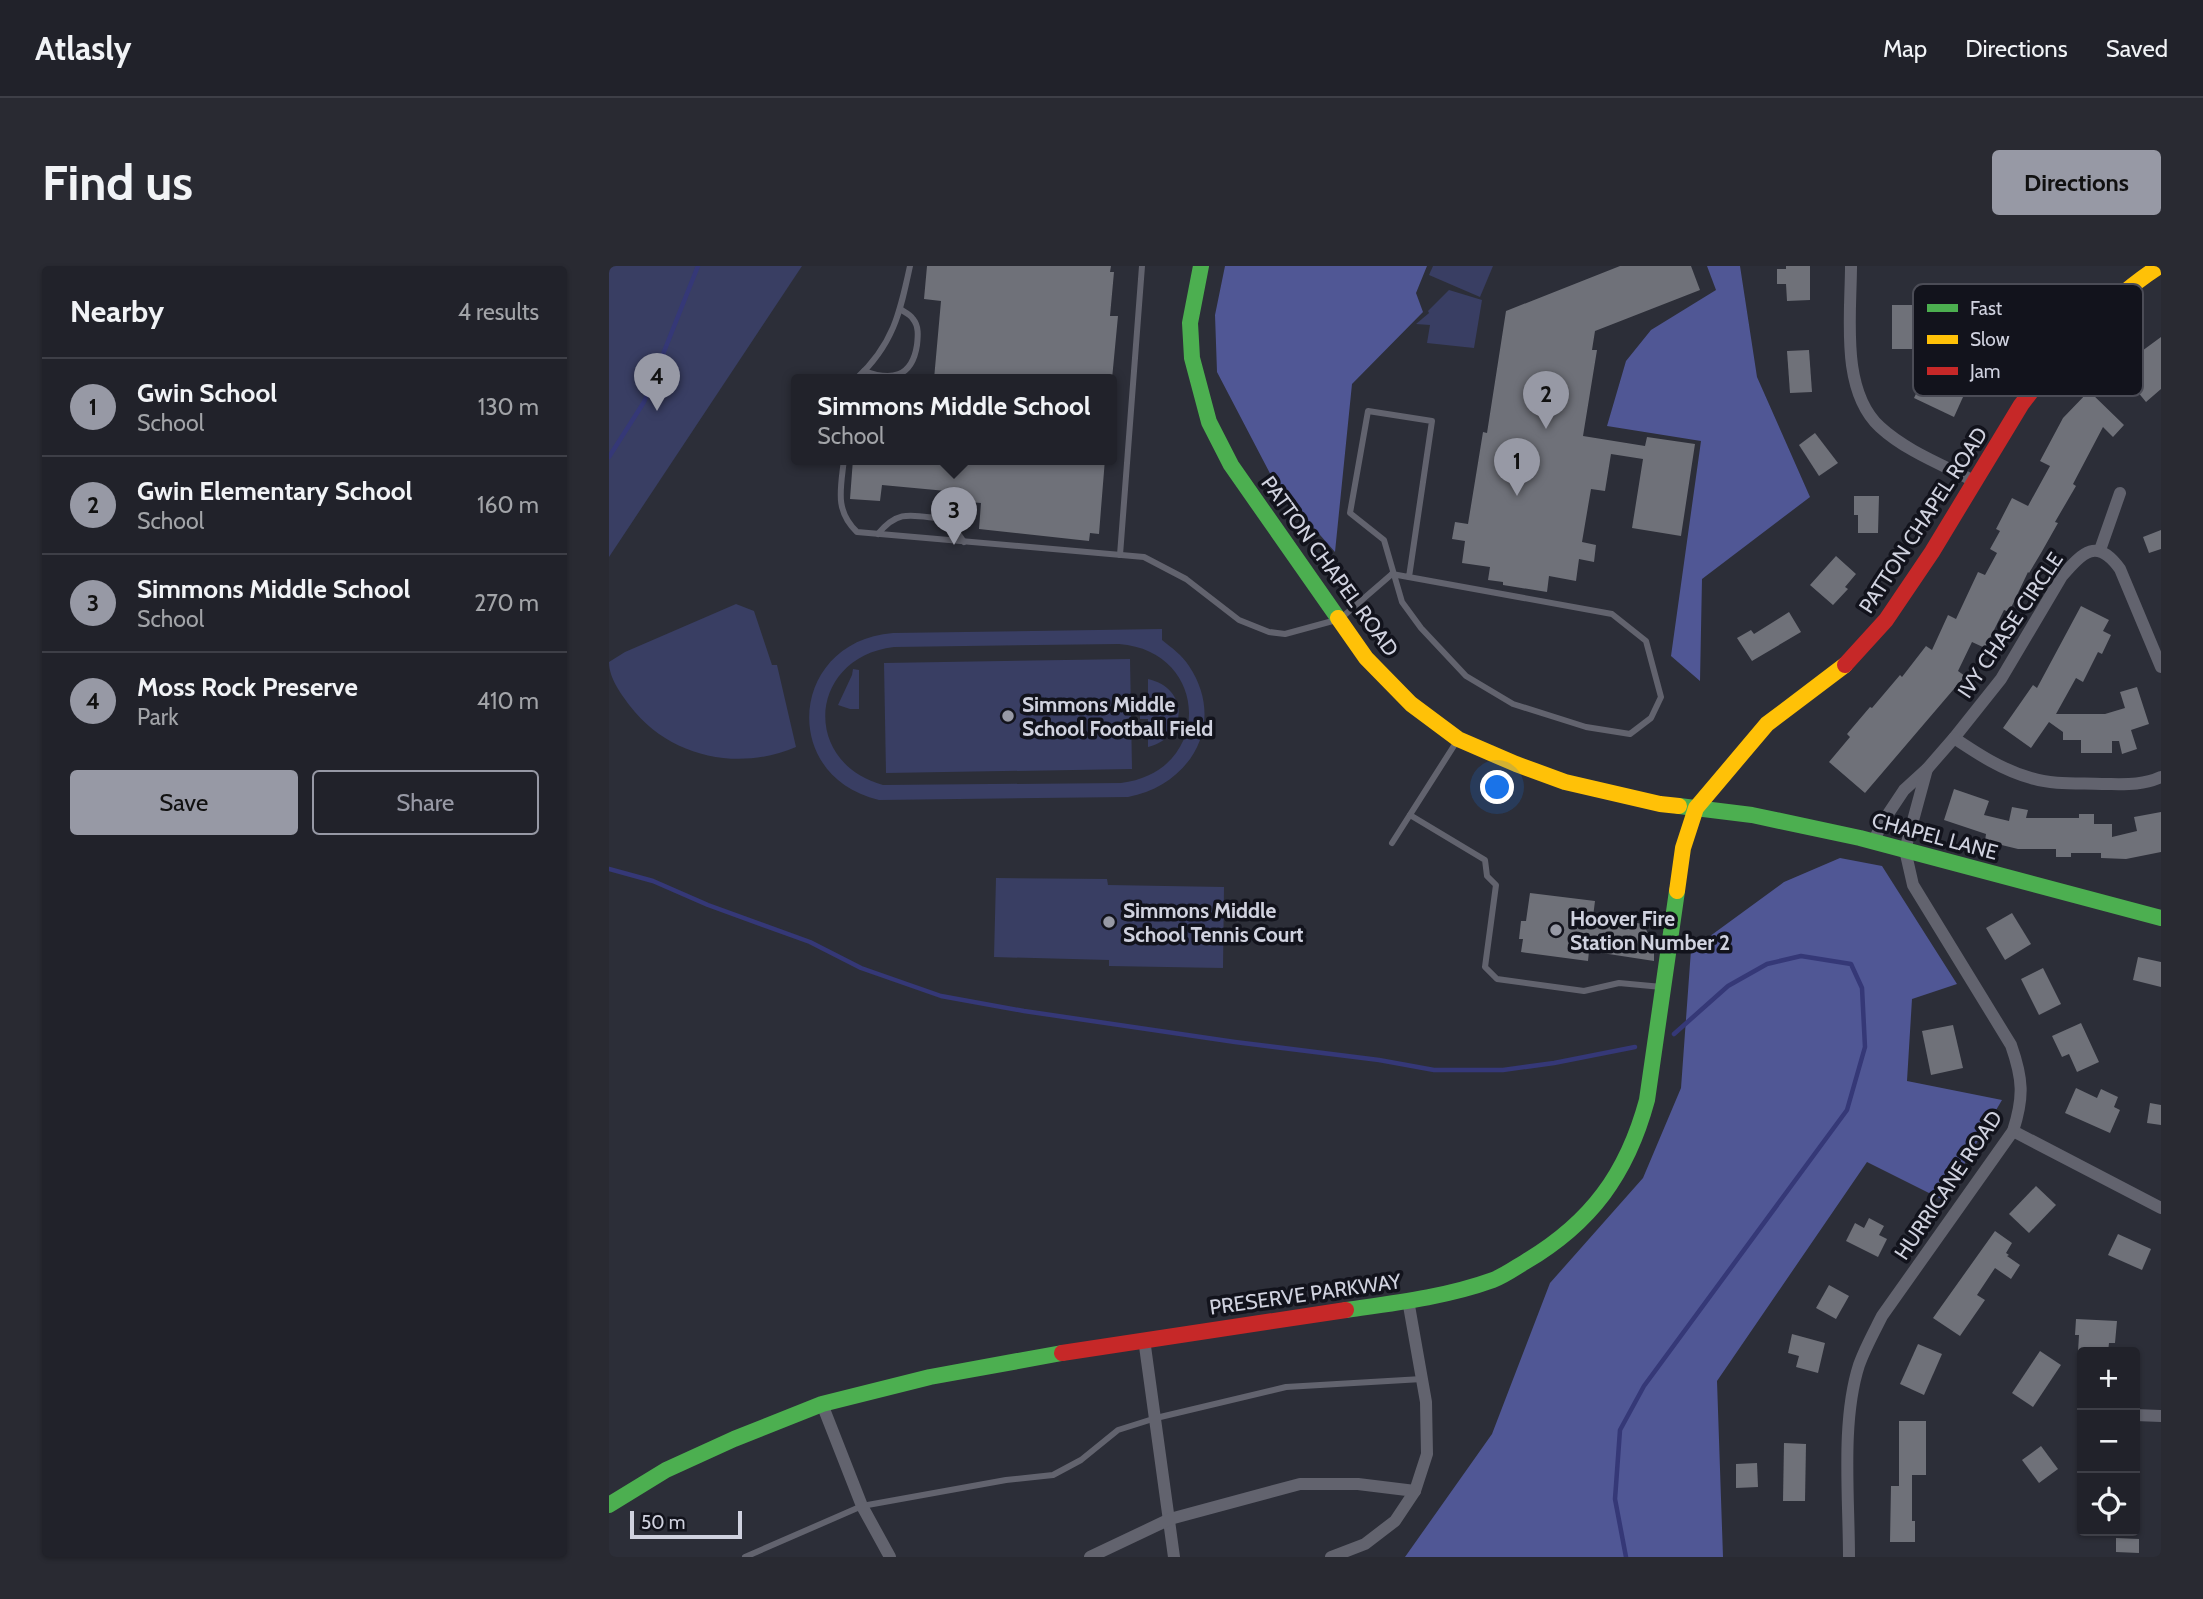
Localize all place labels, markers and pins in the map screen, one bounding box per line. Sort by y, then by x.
pin: 4 [634,353,680,411]
pin: 2 [1523,371,1569,429]
pin: 1 [1494,438,1540,496]
pin: 3 [931,487,977,545]
place label: Simmons Middle School Football Field [1022,692,1213,741]
marker: Simmons Middle School Football Field [1000,708,1016,724]
place label: Simmons Middle School Tennis Court [1123,898,1304,947]
place label: Hoover Fire Station Number 2 [1570,906,1730,955]
marker: Simmons Middle School Tennis Court [1101,914,1117,930]
marker: Hoover Fire Station Number 2 [1548,922,1564,938]

